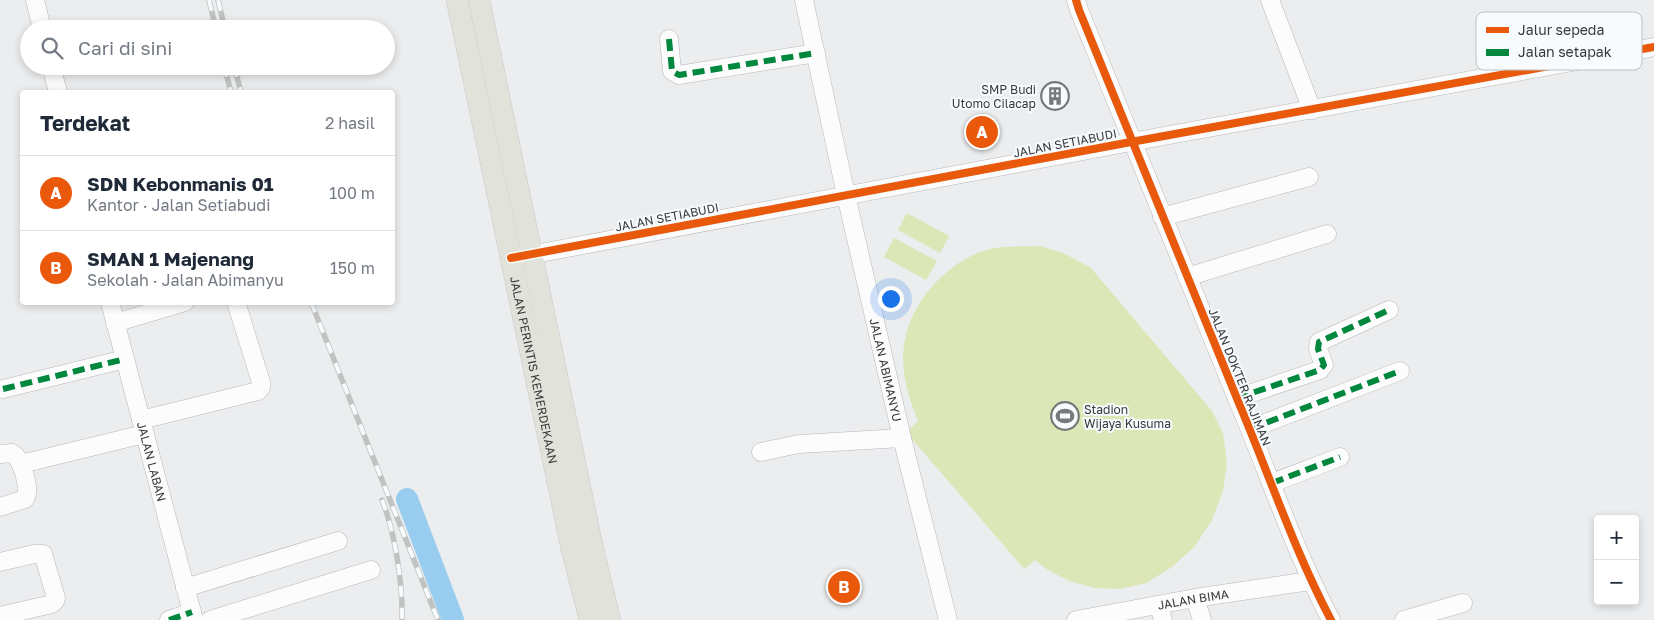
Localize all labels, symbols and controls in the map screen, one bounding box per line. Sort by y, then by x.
legend [1476,12,1642,70]
search box [20,20,395,75]
text: Jalur sepeda [1518,21,1604,38]
icon: search [38,34,66,62]
text: Cari di sini [78,36,172,59]
text: Jalan setapak [1518,43,1612,60]
building icon: SMP Budi Utomo Cilacap [1040,81,1070,111]
place label: SMP Budi Utomo Cilacap [952,82,1036,111]
text: Terdekat [40,110,130,136]
text: 2 hasil [325,113,375,133]
pin: A [966,113,998,151]
street label: JALAN SETIABUDI [1012,126,1118,160]
text: SDN Kebonmanis 01 [87,172,274,195]
text: A [50,183,62,203]
text: 100 m [329,183,375,203]
text: Kantor · Jalan Setiabudi [87,195,270,215]
street label: JALAN SETIABUDI [614,200,720,234]
text: SMAN 1 Majenang [87,247,254,270]
text: B [50,258,62,278]
text: 150 m [330,258,375,278]
text: Sekolah · Jalan Abimanyu [87,270,284,290]
street label: JALAN PERINTIS KEMERDEKAAN [507,275,561,465]
your location [878,286,904,312]
street label: JALAN DOKTER RAJIMAN [1205,306,1275,448]
street label: JALAN ABIMANYU [867,317,905,423]
sports icon: Stadion Wijaya Kusuma [1050,401,1080,431]
place label: Stadion Wijaya Kusuma [1084,402,1171,431]
street label: JALAN LABAN [134,420,170,503]
map controls [1594,515,1639,605]
button: + [1594,515,1639,560]
button: − [1594,560,1639,605]
pin: B [828,568,860,606]
street label: JALAN BIMA [1156,586,1230,612]

